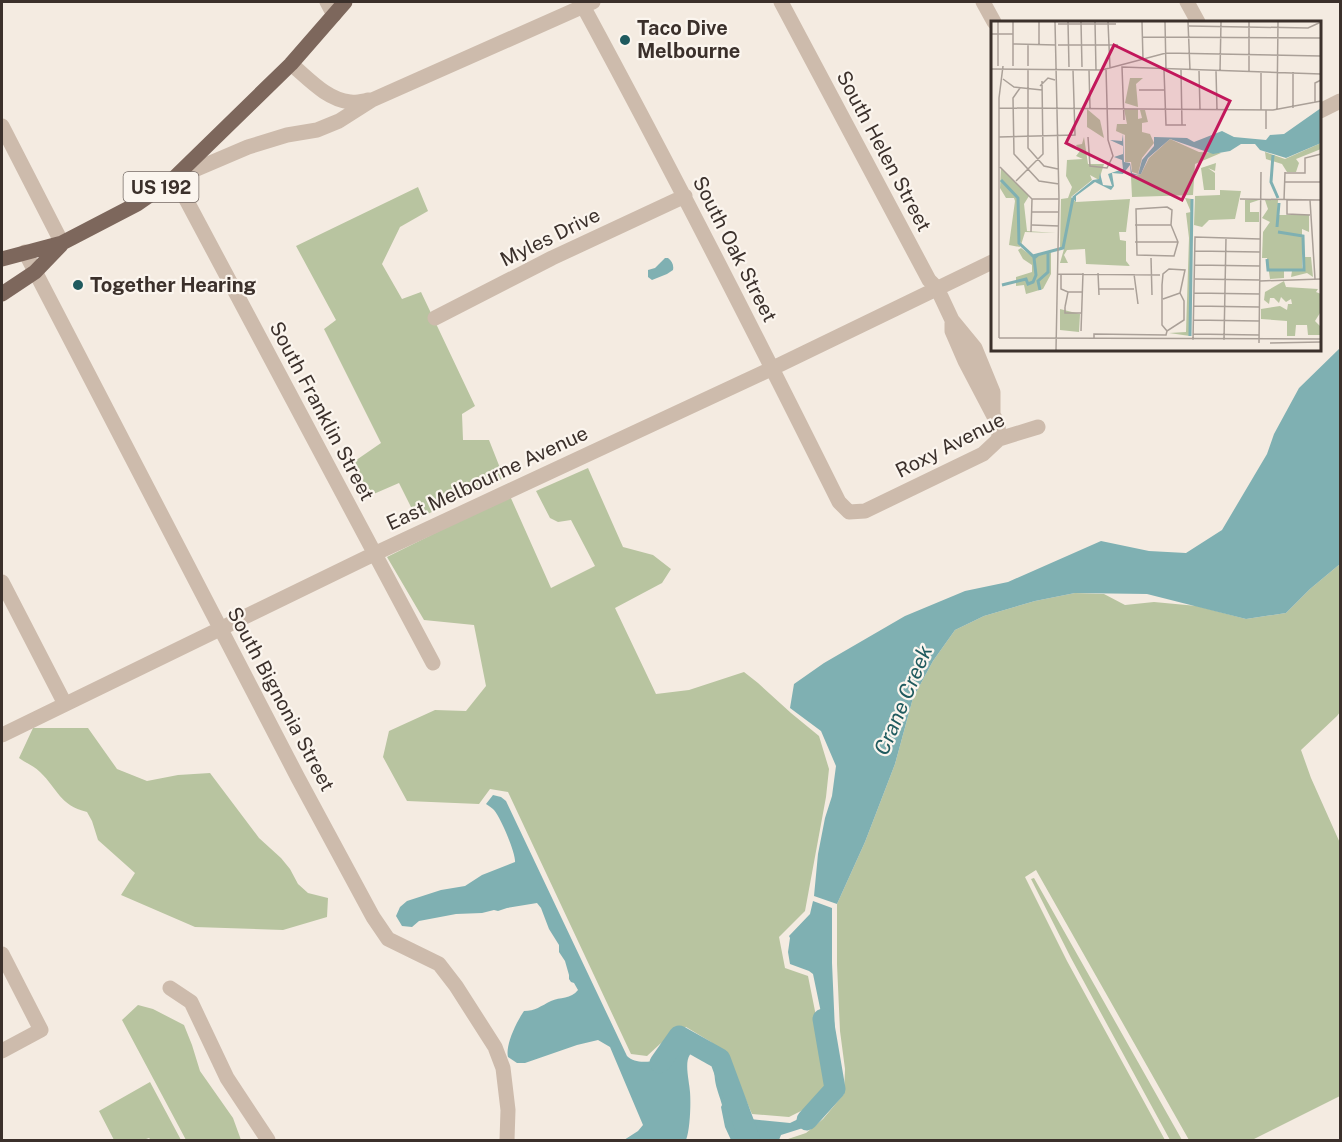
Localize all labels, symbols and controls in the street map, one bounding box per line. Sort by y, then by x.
place label: Taco Dive Melbourne [637,16,740,63]
inset map [991,21,1321,351]
marker: Taco Dive Melbourne [618,33,632,47]
street label: South Helen Street [831,66,937,236]
road number: US 192 [124,172,198,202]
street label: South Oak Street [688,172,782,326]
street label: Myles Drive [496,203,604,271]
place label: Together Hearing [90,273,257,297]
marker: Together Hearing [71,278,85,292]
street label: South Franklin Street [265,317,379,505]
street label: Roxy Avenue [891,407,1009,483]
street label: East Melbourne Avenue [382,421,592,535]
street label: South Bignonia Street [222,603,340,795]
water label: Crane Creek [869,641,938,759]

